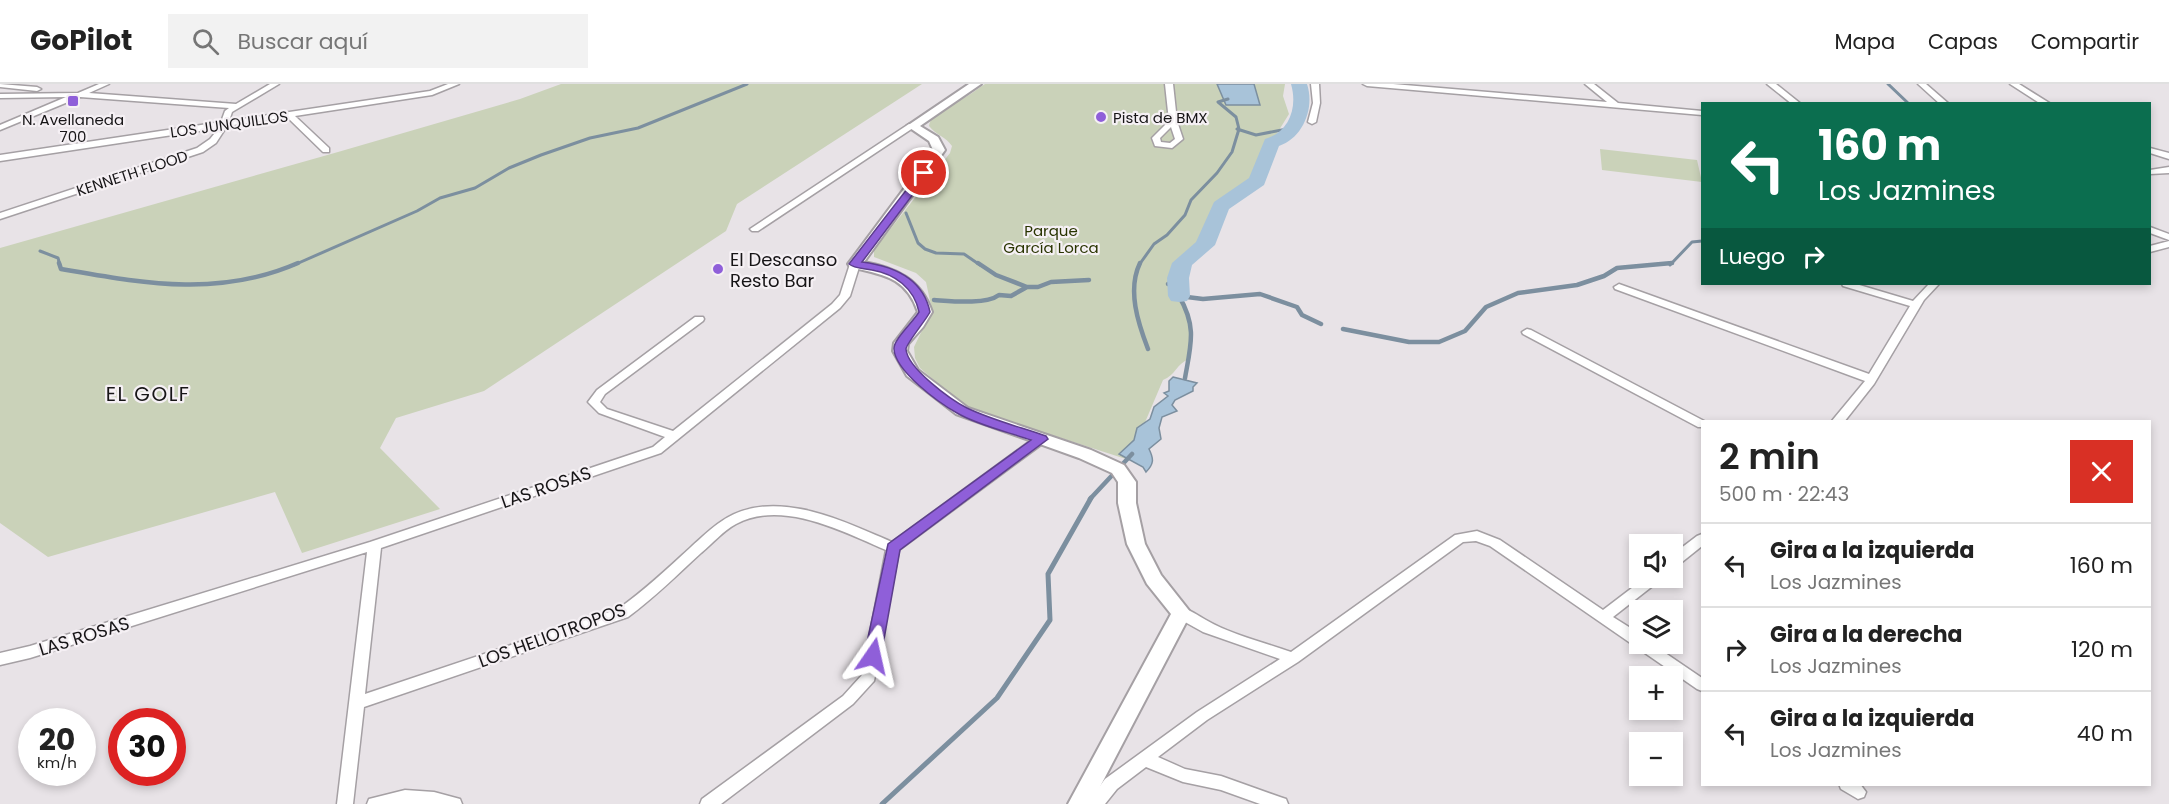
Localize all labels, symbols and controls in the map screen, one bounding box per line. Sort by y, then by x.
search box [168,14,588,68]
text: GoPilot [30,21,132,60]
icon: search [189,25,222,58]
text: Buscar aquí [237,26,368,57]
text: Mapa [1834,27,1895,56]
text: Capas [1928,27,1998,56]
text: Compartir [2031,27,2139,56]
marker: N. Avellaneda 700 [66,94,80,108]
street label: LOS JUNQUILLOS [169,105,289,143]
place label: Pista de BMX [1113,107,1208,128]
place label: N. Avellaneda 700 [22,109,124,147]
marker: Pista de BMX [1094,110,1108,124]
text: 160 m [1818,116,1941,175]
icon: left [1719,126,1797,204]
street label: KENNETH FLOOD [73,145,191,201]
pin [898,147,949,198]
icon: arrive [907,156,940,189]
text: Los Jazmines [1818,172,1996,209]
park label: Parque García Lorca [1003,220,1099,258]
icon: right [1797,240,1830,273]
text: Luego [1719,241,1785,272]
place label: El Descanso Resto Bar [730,247,837,293]
marker: El Descanso Resto Bar [711,262,725,276]
district label: EL GOLF [106,380,190,408]
text: 2 min [1719,431,1820,482]
button: close [2070,440,2133,503]
street label: LAS ROSAS [498,460,594,514]
text: 500 m · 22:43 [1719,480,1849,508]
map controls [1629,534,1683,786]
button: sound [1629,534,1683,588]
text: Gira a la izquierda [1770,535,1974,566]
icon: left [1719,549,1752,582]
text: 160 m [2070,550,2133,581]
text: Los Jazmines [1770,568,1902,596]
street label: LOS HELIOTROPOS [475,597,629,673]
button: layers [1629,600,1683,654]
street label: LAS ROSAS [36,610,132,662]
text: Gira a la derecha [1770,619,1963,650]
position arrow [841,624,905,688]
icon: right [1719,633,1752,666]
text: 120 m [2071,634,2133,665]
text: Los Jazmines [1770,652,1902,680]
button: + [1629,666,1683,720]
text: Gira a la izquierda [1770,703,1974,734]
speed limit sign: 30 [108,708,186,786]
icon: left [1719,717,1752,750]
text: 20 [39,718,75,761]
text: 40 m [2077,718,2133,749]
button: − [1629,732,1683,786]
text: Los Jazmines [1770,736,1902,764]
text: km/h [37,752,77,773]

